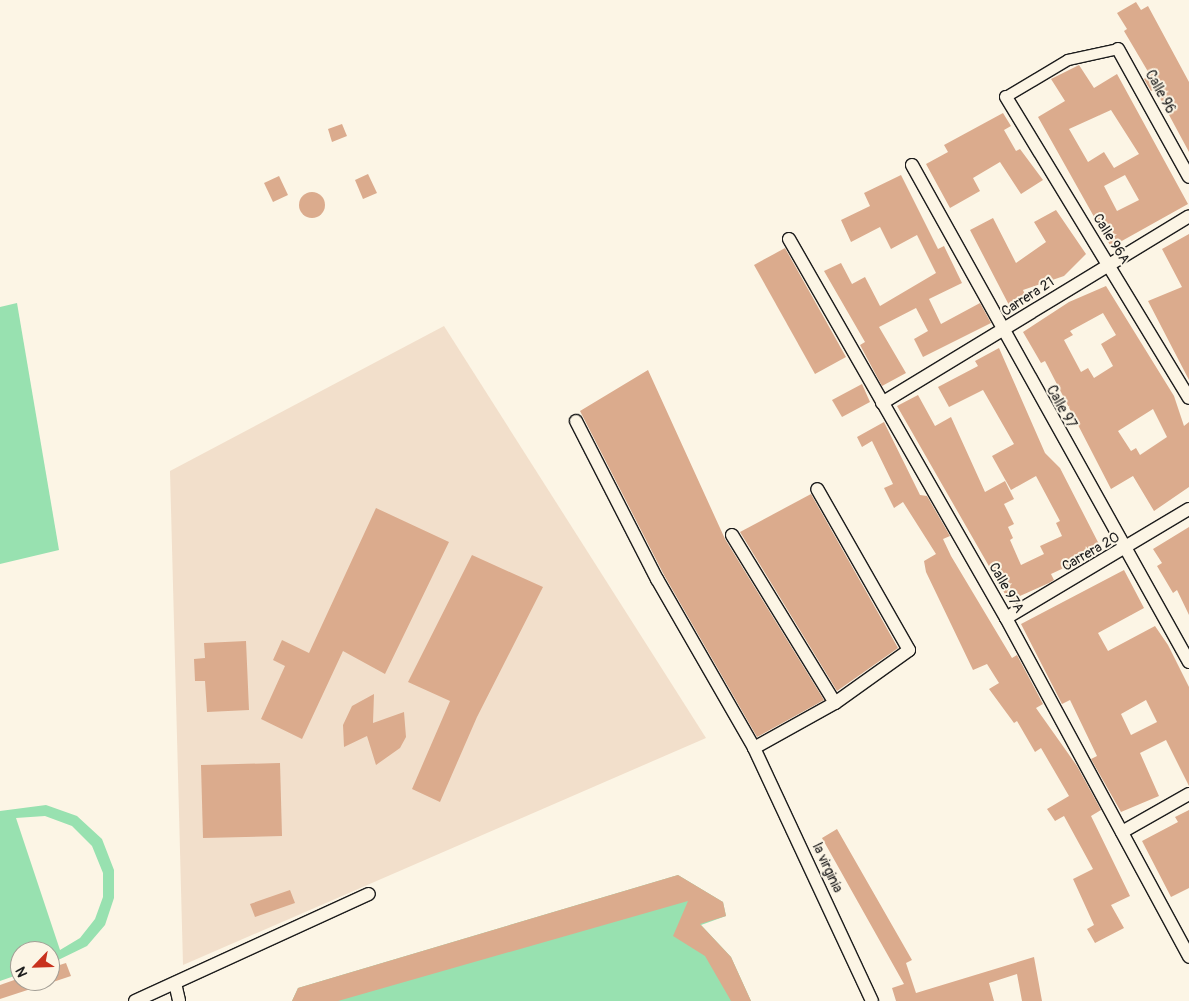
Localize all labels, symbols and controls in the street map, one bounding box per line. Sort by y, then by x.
street label: Calle 96 [1141,67,1179,117]
street label: Calle 96A [1089,211,1133,267]
street label: Carrera 21 [998,274,1058,320]
street label: Calle 97 [1042,383,1080,431]
street label: Carrera 20 [1059,529,1123,575]
street label: Calle 97A [985,560,1027,616]
street label: la virginia [808,840,846,896]
north arrow [10,941,60,991]
text: N [12,964,31,980]

